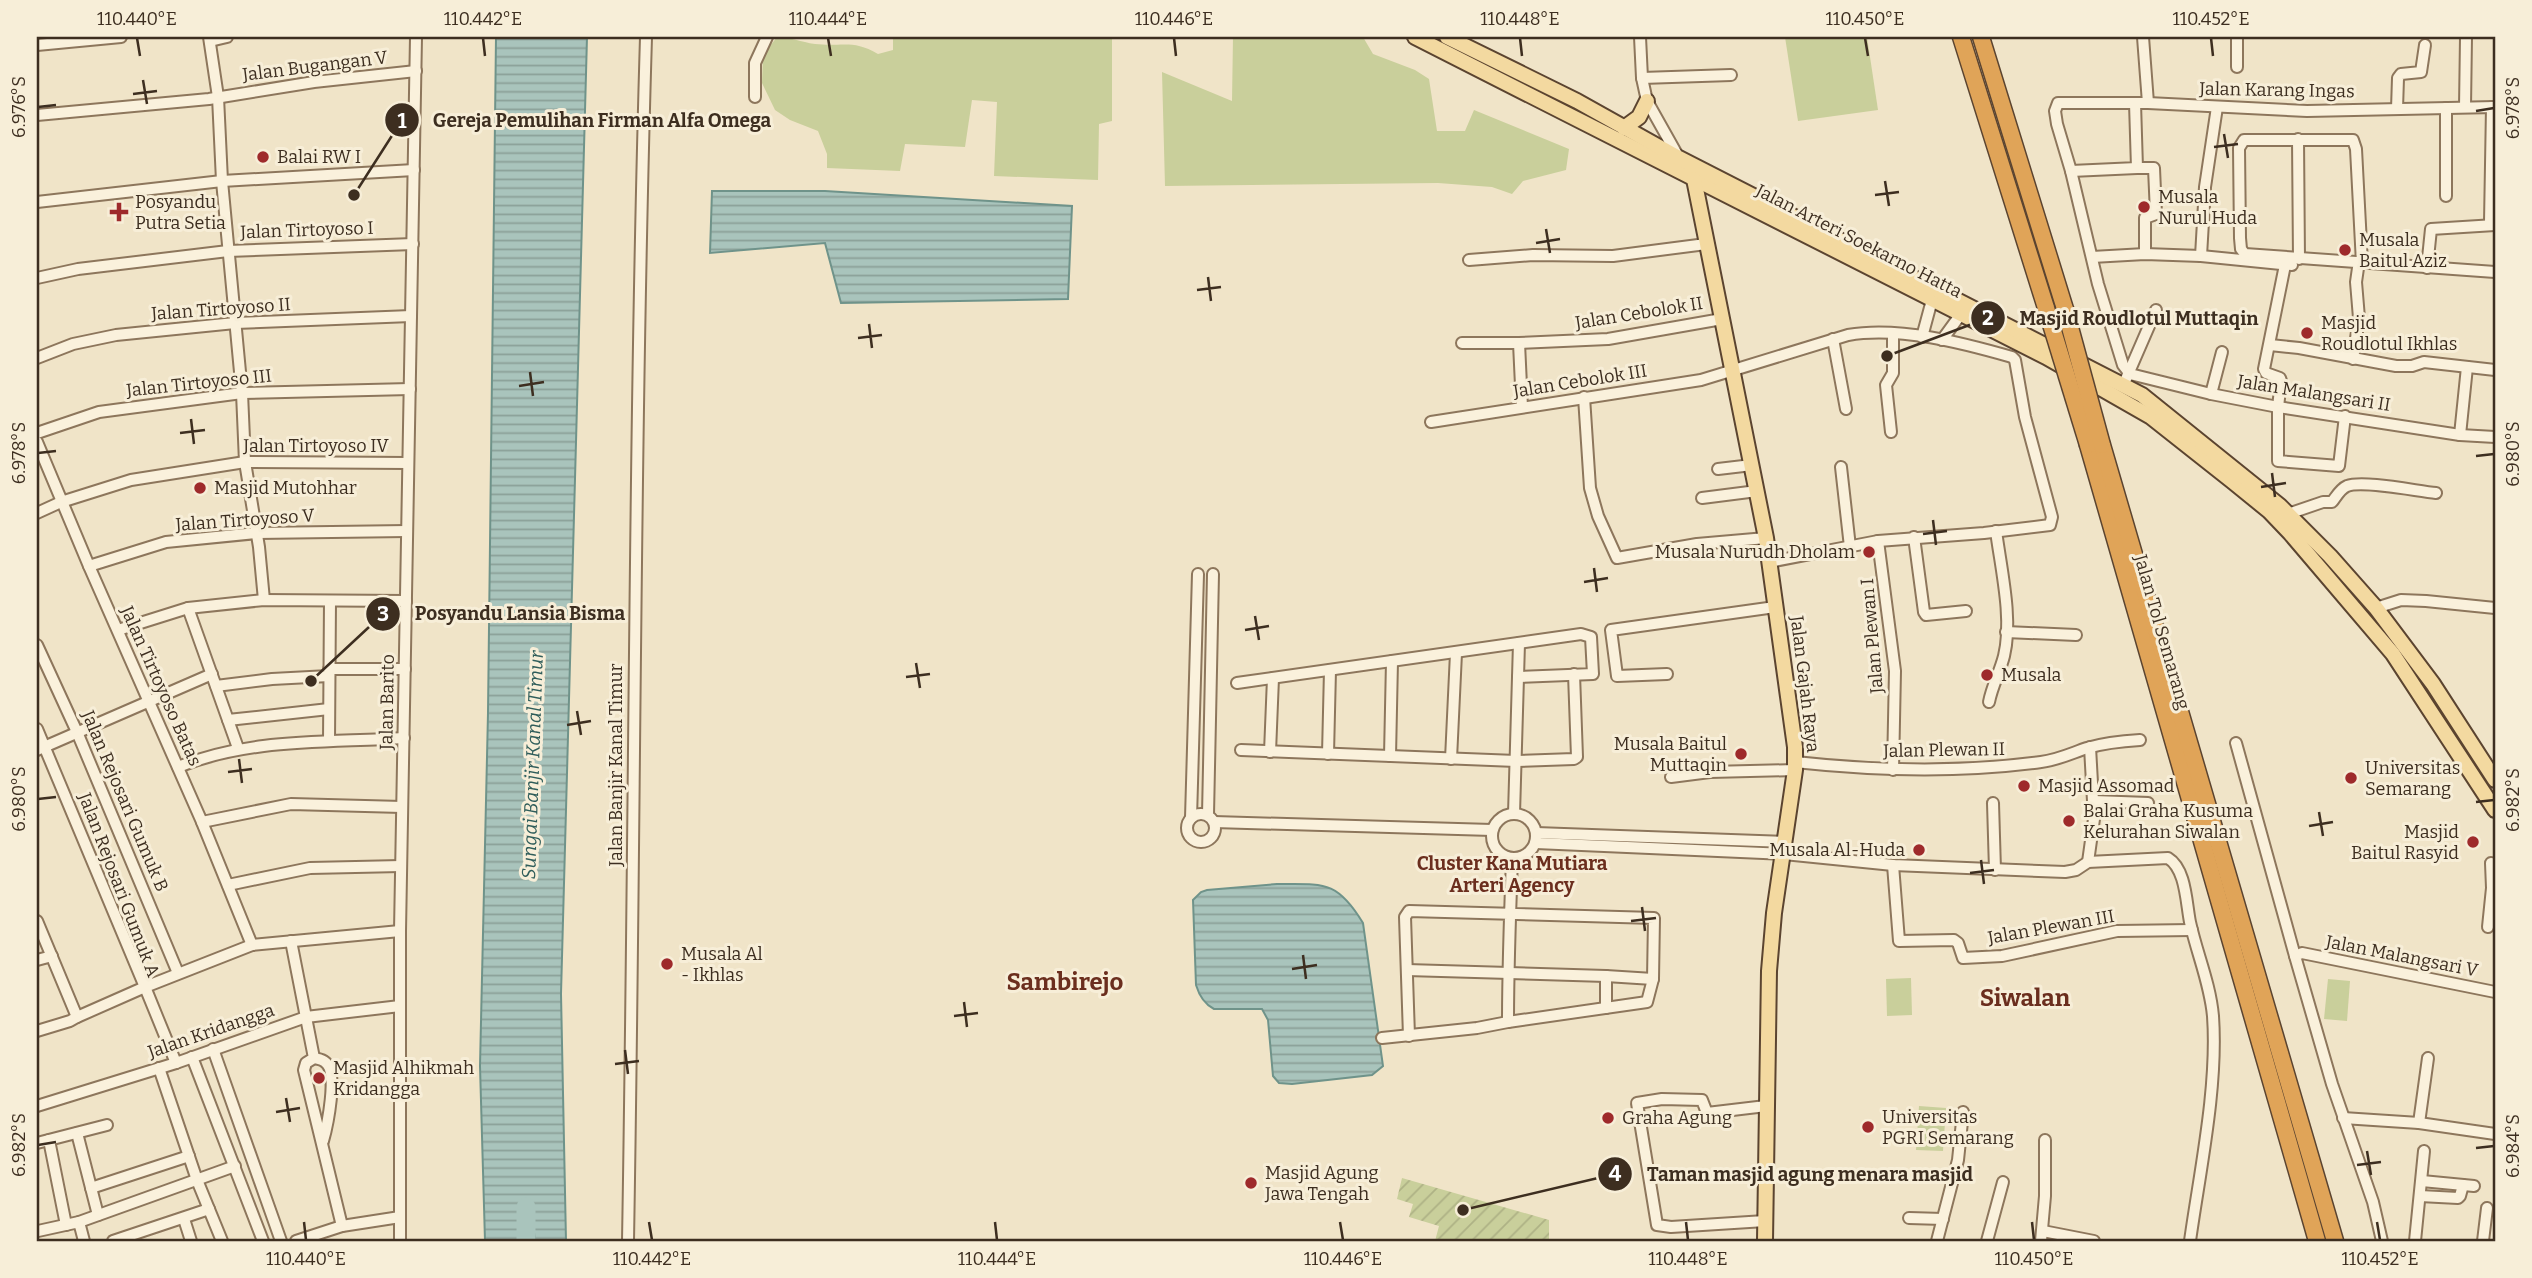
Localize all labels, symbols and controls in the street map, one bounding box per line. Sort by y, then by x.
text: 110.440°E [97,8,177,30]
text: 110.442°E [444,8,522,30]
text: 110.444°E [789,8,867,30]
text: 110.446°E [1135,8,1213,30]
text: 110.448°E [1480,8,1560,30]
text: 110.450°E [1826,8,1904,30]
text: 110.452°E [2172,8,2250,30]
street label: Jalan Bugangan V [240,46,389,86]
text: 6.976°S [8,76,30,138]
text: 6.978°S [2502,77,2524,139]
street label: Jalan Karang Ingas [2198,78,2355,102]
callout: Gereja Pemulihan Firman Alfa Omega [384,100,786,140]
text: 1 [397,108,407,134]
text: Gereja Pemulihan Firman Alfa Omega [433,109,772,132]
place label: Balai RW I [277,146,361,168]
marker: Balai RW I [255,149,271,165]
street label: Jalan Arteri Soekarno Hatta [1751,179,1966,303]
place label: Musala Nurul Huda [2158,186,2257,229]
place label: Posyandu Putra Setia [135,191,226,234]
marker: Musala Nurul Huda [2136,199,2152,215]
marker: Posyandu Putra Setia [109,202,129,222]
street label: Jalan Tirtoyoso I [239,217,374,243]
place label: Musala Baitul Aziz [2359,229,2447,272]
marker: Musala Baitul Aziz [2337,242,2353,258]
street label: Jalan Cebolok II [1573,292,1704,334]
street label: Jalan Tirtoyoso II [150,293,291,325]
callout: Masjid Roudlotul Muttaqin [1971,298,2273,338]
text: 2 [1982,305,1994,331]
text: Masjid Roudlotul Muttaqin [2020,307,2259,330]
place label: Masjid Roudlotul Ikhlas [2321,312,2457,355]
marker: Masjid Roudlotul Ikhlas [2299,325,2315,341]
street label: Jalan Cebolok III [1510,360,1649,403]
street label: Jalan Tirtoyoso III [124,364,273,402]
street label: Jalan Malangsari II [2235,370,2392,416]
text: 6.980°S [2502,421,2524,487]
text: 6.978°S [8,422,30,484]
street label: Jalan Tirtoyoso IV [242,435,389,457]
place label: Masjid Mutohhar [214,477,357,499]
marker: Masjid Mutohhar [192,480,208,496]
street label: Jalan Tirtoyoso V [174,504,316,536]
place label: Musala Nurudh Dholam [1655,541,1855,563]
marker: Musala Nurudh Dholam [1861,544,1877,560]
street label: Jalan Tol Semarang [2129,551,2195,712]
street label: Jalan Plewan I [1856,577,1888,696]
callout: Posyandu Lansia Bisma [366,594,639,634]
text: 3 [377,601,389,627]
street label: Jalan Tirtoyoso Batas [115,602,206,769]
text: Posyandu Lansia Bisma [415,602,626,625]
street label: Jalan Gajah Raya [1786,613,1824,754]
water label: Sungai Banjir Kanal Timur [517,649,548,880]
street label: Jalan Barito [375,654,399,751]
street label: Jalan Banjir Kanal Timur [605,663,627,868]
place label: Musala [2001,664,2062,686]
marker: Musala [1979,667,1995,683]
street label: Jalan Rejosari Gumuk B [76,706,173,895]
place label: Musala Baitul Muttaqin [1614,733,1728,776]
street label: Jalan Plewan II [1882,738,2005,762]
marker: Musala Baitul Muttaqin [1733,746,1749,762]
place label: Universitas Semarang [2365,757,2460,800]
text: 6.980°S [8,766,30,832]
text: 6.982°S [2502,768,2524,832]
marker: Universitas Semarang [2343,770,2359,786]
place label: Masjid Assomad [2038,775,2175,797]
marker: Masjid Assomad [2016,778,2032,794]
street label: Jalan Rejosari Gumuk A [73,789,164,980]
place label: Balai Graha Kusuma Kelurahan Siwalan [2083,800,2253,843]
marker: Balai Graha Kusuma Kelurahan Siwalan [2061,813,2077,829]
place label: Masjid Baitul Rasyid [2351,821,2459,864]
marker: Masjid Baitul Rasyid [2465,834,2481,850]
place label: Musala Al-Huda [1769,839,1905,861]
marker: Musala Al-Huda [1911,842,1927,858]
district label: Cluster Kana Mutiara Arteri Agency [1417,852,1608,897]
street label: Jalan Plewan III [1985,905,2116,949]
street label: Jalan Malangsari V [2323,930,2480,982]
place label: Musala Al - Ikhlas [681,943,763,986]
marker: Musala Al - Ikhlas [659,956,675,972]
district label: Sambirejo [1007,968,1124,996]
district label: Siwalan [1980,984,2071,1012]
street label: Jalan Kridangga [144,999,277,1063]
place label: Masjid Alhikmah Kridangga [333,1057,474,1100]
marker: Masjid Alhikmah Kridangga [311,1070,327,1086]
place label: Universitas PGRI Semarang [1882,1106,2014,1149]
place label: Graha Agung [1622,1107,1732,1129]
marker: Graha Agung [1600,1110,1616,1126]
text: 6.982°S [8,1113,30,1177]
text: 6.984°S [2502,1114,2524,1178]
marker: Universitas PGRI Semarang [1860,1119,1876,1135]
callout: Taman masjid agung menara masjid [1598,1154,1987,1194]
text: 4 [1609,1161,1622,1187]
place label: Masjid Agung Jawa Tengah [1264,1162,1379,1205]
text: Taman masjid agung menara masjid [1647,1163,1973,1186]
marker: Masjid Agung Jawa Tengah [1243,1175,1259,1191]
text: 110.440°E [266,1248,346,1270]
text: 110.442°E [613,1248,691,1270]
text: 110.444°E [958,1248,1036,1270]
text: 110.446°E [1304,1248,1382,1270]
text: 110.448°E [1648,1248,1728,1270]
text: 110.450°E [1995,1248,2073,1270]
text: 110.452°E [2341,1248,2419,1270]

